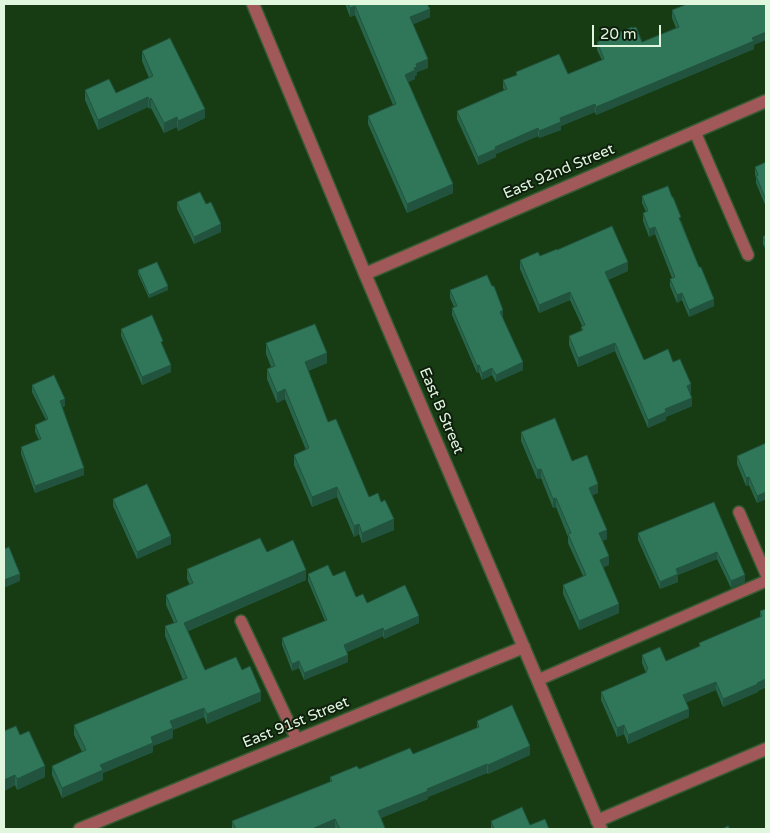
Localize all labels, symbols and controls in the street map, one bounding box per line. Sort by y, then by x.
scale bar [595,15,664,47]
text: 20 m [600,25,637,43]
street label: East 92nd Street [501,140,617,204]
street label: East B Street [415,365,467,457]
street label: East 91st Street [240,693,352,753]

